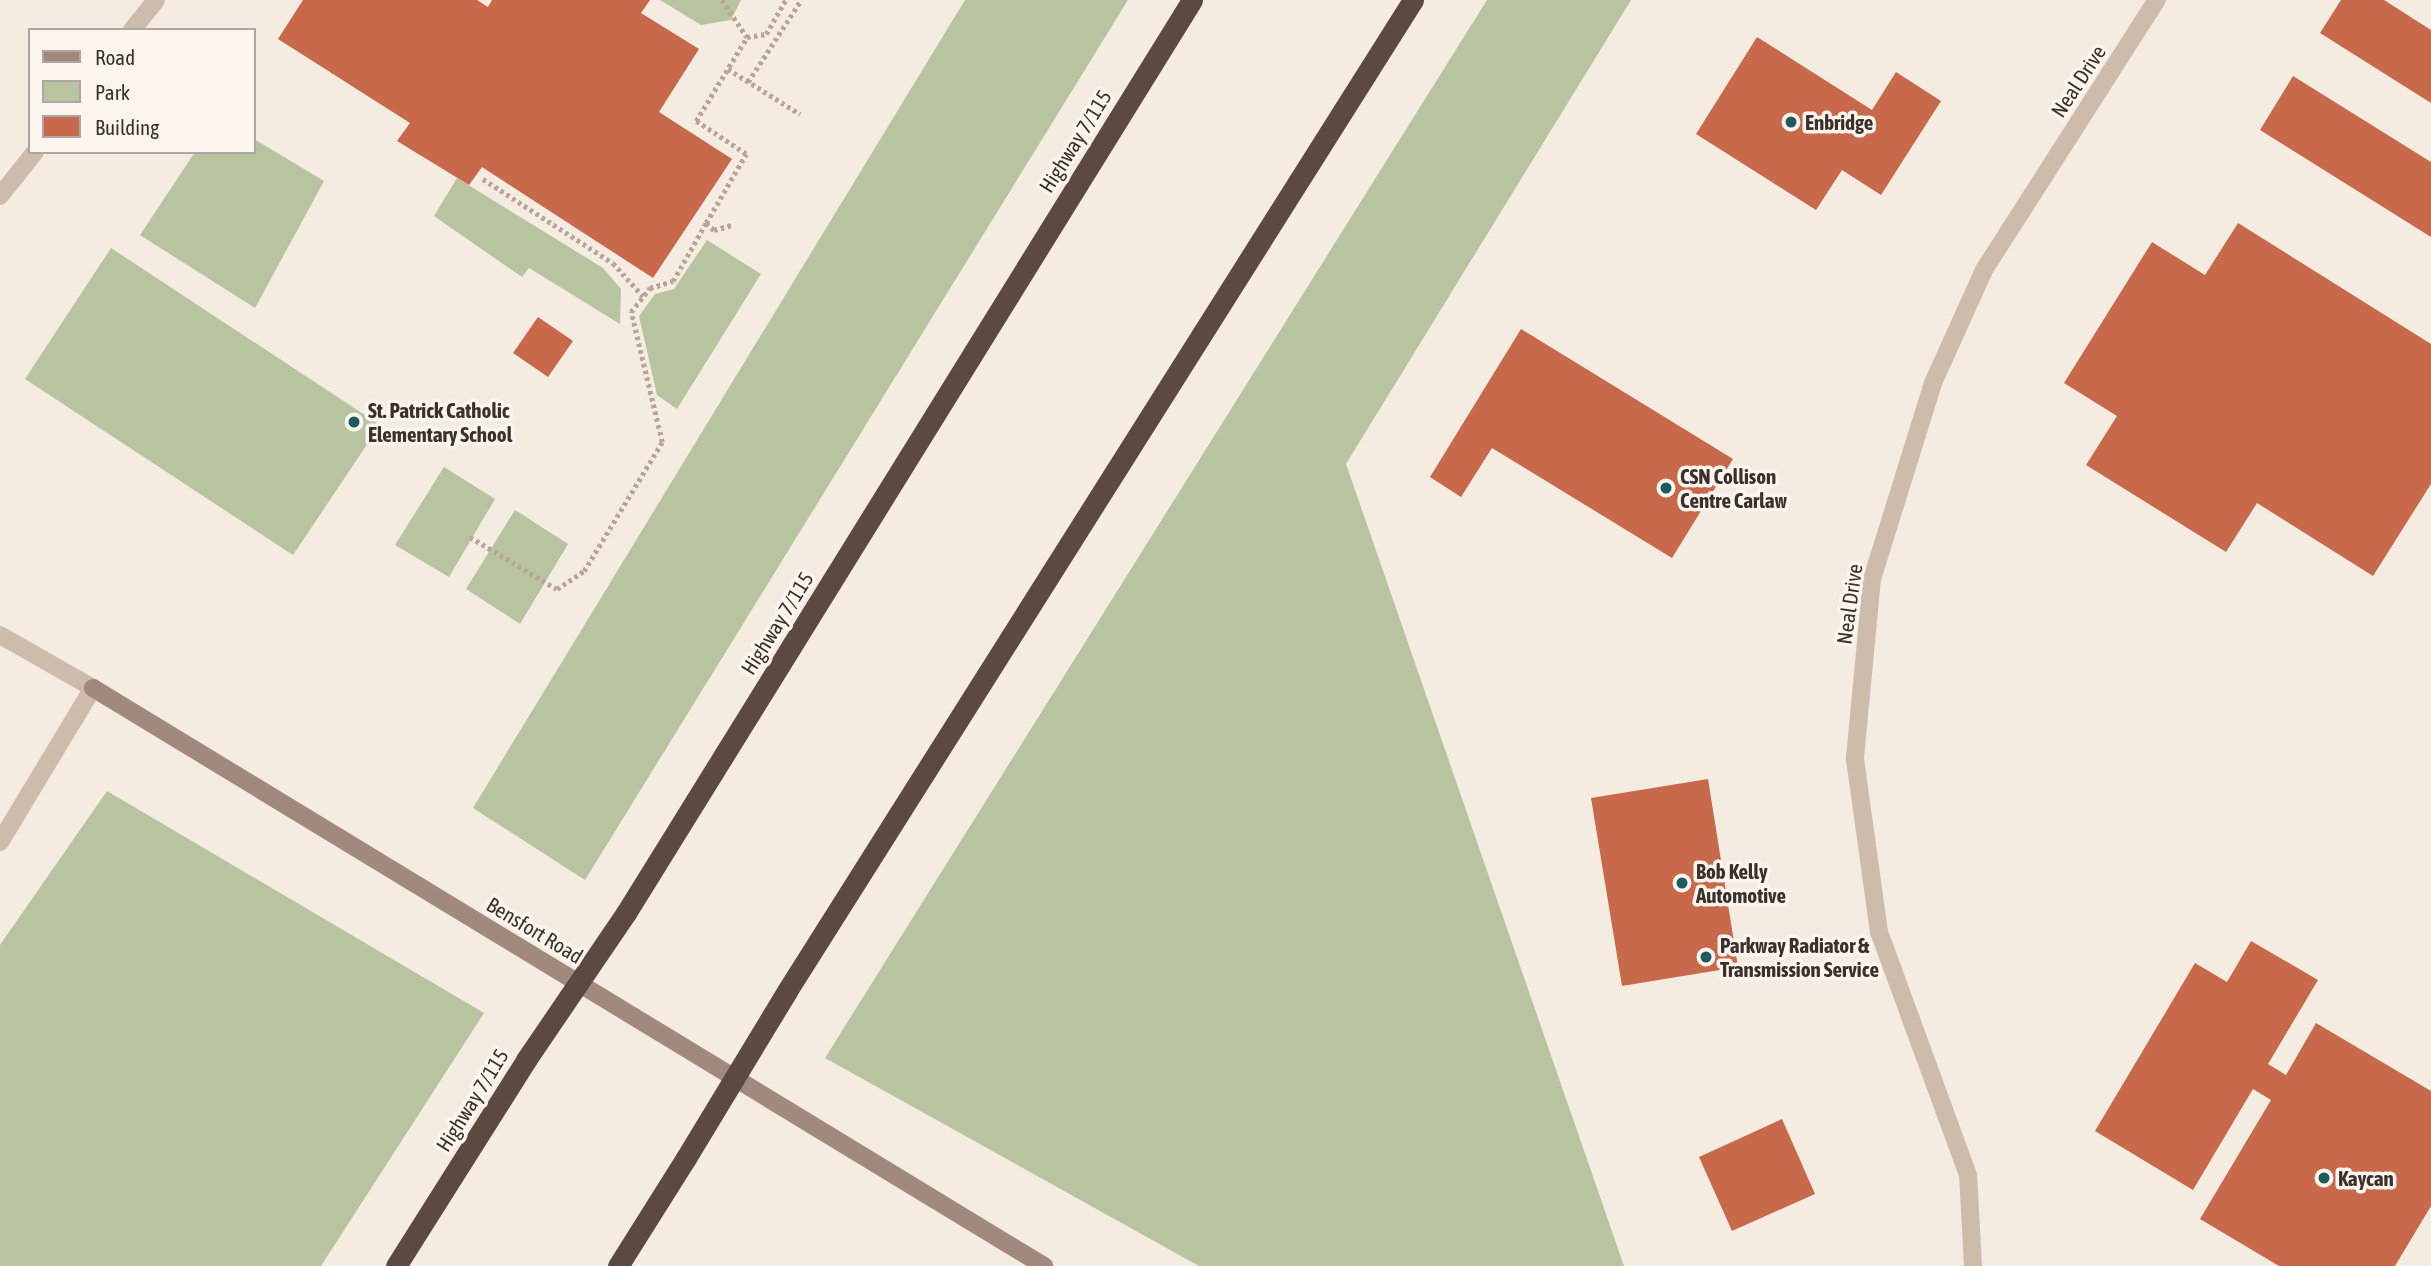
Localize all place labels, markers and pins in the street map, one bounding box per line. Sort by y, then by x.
place label: Enbridge [1805,109,1873,135]
marker: Enbridge [1783,114,1799,130]
place label: St. Patrick Catholic Elementary School [368,397,512,447]
marker: St. Patrick Catholic Elementary School [346,414,362,430]
place label: CSN Collison Centre Carlaw [1680,463,1787,513]
marker: CSN Collison Centre Carlaw [1658,480,1674,496]
place label: Bob Kelly Automotive [1696,858,1786,908]
marker: Bob Kelly Automotive [1674,875,1690,891]
place label: Parkway Radiator & Transmission Service [1720,932,1879,982]
marker: Parkway Radiator & Transmission Service [1698,949,1714,965]
place label: Kaycan [2338,1165,2394,1191]
marker: Kaycan [2316,1170,2332,1186]

